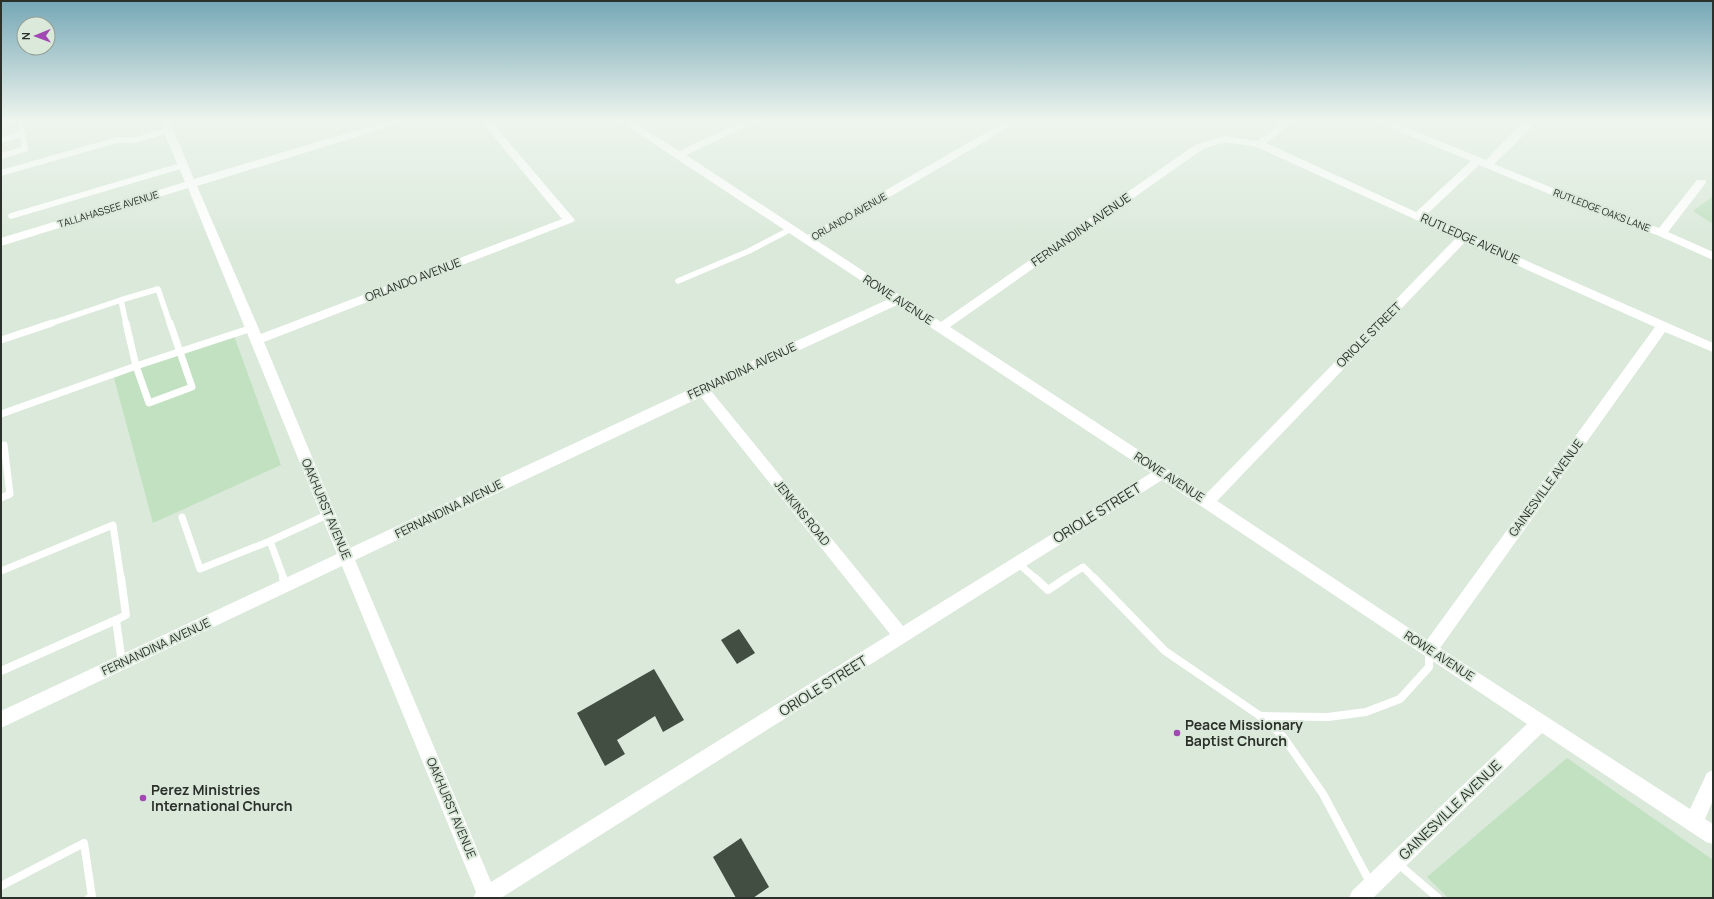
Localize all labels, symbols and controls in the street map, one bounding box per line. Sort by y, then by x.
north arrow [16,16,56,56]
text: N [18,32,33,40]
street label: RUTLEDGE OAKS LANE [1552,185,1653,235]
street label: TALLAHASSEE AVENUE [56,187,160,231]
street label: ORLANDO AVENUE [809,189,889,243]
street label: FERNANDINA AVENUE [1028,189,1134,270]
street label: RUTLEDGE AVENUE [1418,209,1522,268]
street label: ORLANDO AVENUE [362,253,463,306]
street label: ROWE AVENUE [860,270,937,329]
street label: ORIOLE STREET [1332,298,1406,371]
street label: FERNANDINA AVENUE [685,338,799,403]
street label: GAINESVILLE AVENUE [1505,436,1587,540]
street label: ROWE AVENUE [1131,447,1208,506]
street label: OAKHURST AVENUE [297,456,356,562]
street label: FERNANDINA AVENUE [392,475,506,542]
street label: JENKINS ROAD [771,476,834,549]
street label: ORIOLE STREET [1049,478,1145,547]
street label: FERNANDINA AVENUE [99,614,213,679]
street label: ROWE AVENUE [1401,626,1478,685]
street label: ORIOLE STREET [775,651,871,720]
place label: Peace Missionary Baptist Church [1185,715,1303,750]
marker: Peace Missionary Baptist Church [1172,728,1182,738]
street label: OAKHURST AVENUE [422,755,481,861]
street label: GAINESVILLE AVENUE [1394,756,1505,864]
place label: Perez Ministries International Church [151,780,293,815]
marker: Perez Ministries International Church [138,793,148,803]

